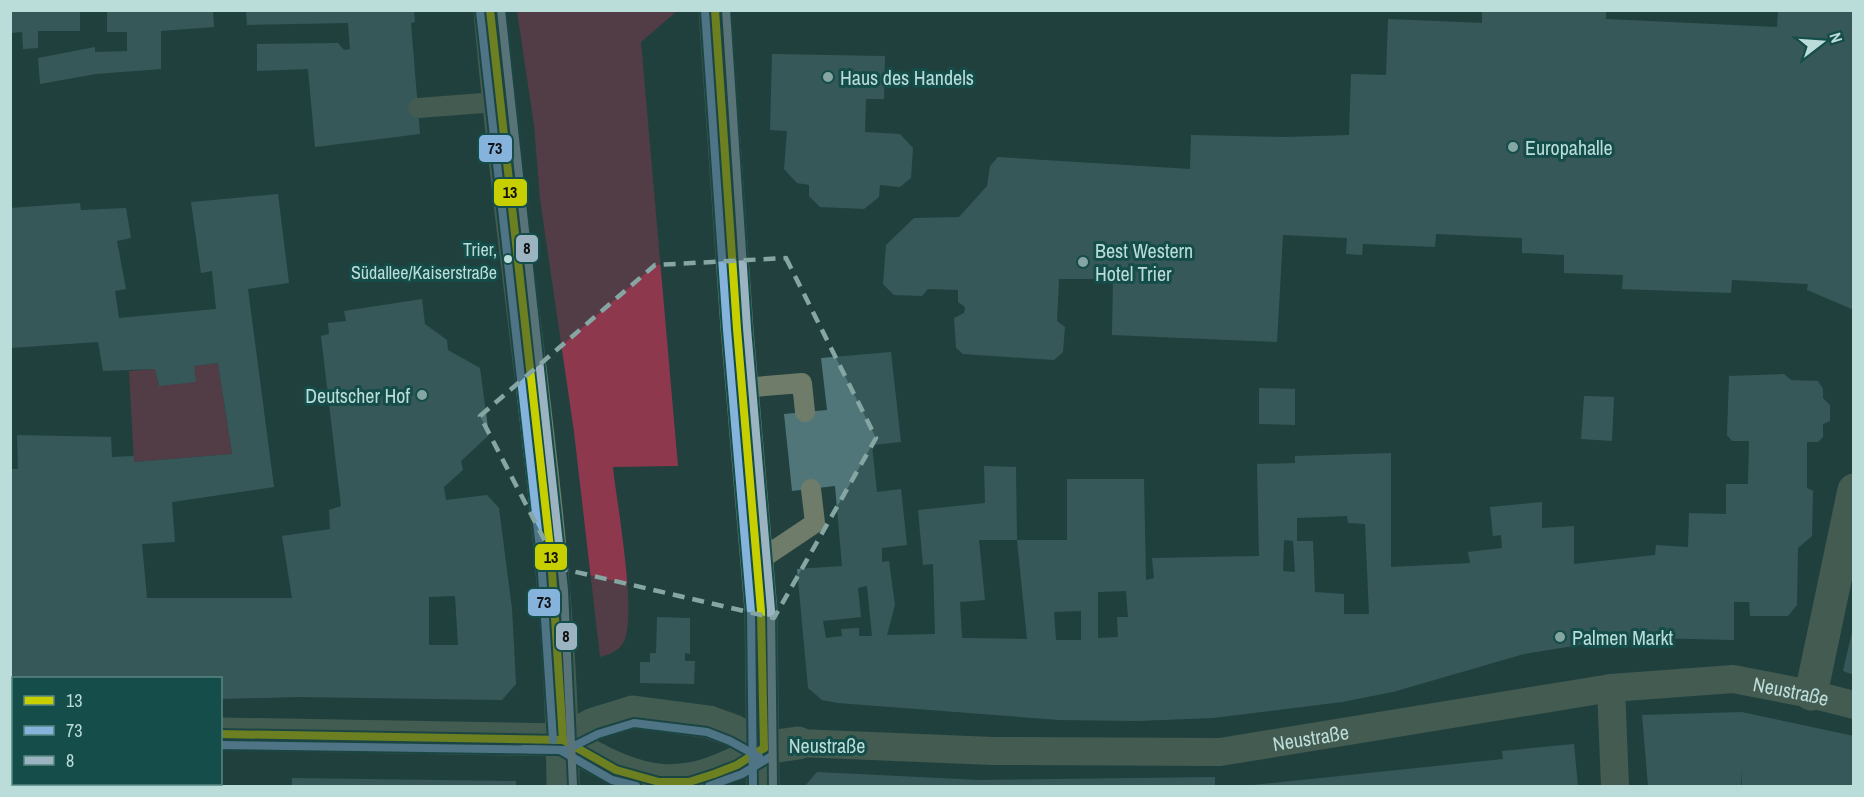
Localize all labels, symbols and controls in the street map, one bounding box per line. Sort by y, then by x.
north arrow [1792,12,1852,72]
text: N [1824,30,1848,45]
place label: Haus des Handels [840,64,974,91]
marker: Haus des Handels [821,70,835,84]
line badge: 73 [478,134,513,163]
place label: Europahalle [1525,134,1613,161]
text: 73 [488,137,502,159]
marker: Europahalle [1506,140,1520,154]
line badge: 13 [493,178,528,207]
text: 13 [503,181,517,203]
line badge: 8 [515,234,539,263]
place label: Trier, Südallee/Kaiserstraße [351,237,497,285]
text: 8 [523,237,531,259]
place label: Best Western Hotel Trier [1095,237,1193,287]
marker: Trier, Südallee/Kaiserstraße [502,253,514,265]
marker: Best Western Hotel Trier [1076,255,1090,269]
place label: Deutscher Hof [305,382,410,409]
marker: Deutscher Hof [415,388,429,402]
line badge: 13 [534,543,568,571]
text: 13 [544,546,558,568]
line badge: 73 [527,588,561,617]
text: 73 [537,591,551,613]
line badge: 8 [555,622,578,651]
place label: Palmen Markt [1572,624,1674,651]
text: 8 [562,625,570,647]
marker: Palmen Markt [1553,630,1567,644]
street label: Neustraße [1751,670,1832,712]
legend [12,677,222,785]
text: 13 [66,688,82,713]
text: 73 [66,718,82,743]
street label: Neustraße [1271,718,1351,757]
street label: Neustraße [789,732,865,759]
text: 8 [66,748,74,773]

